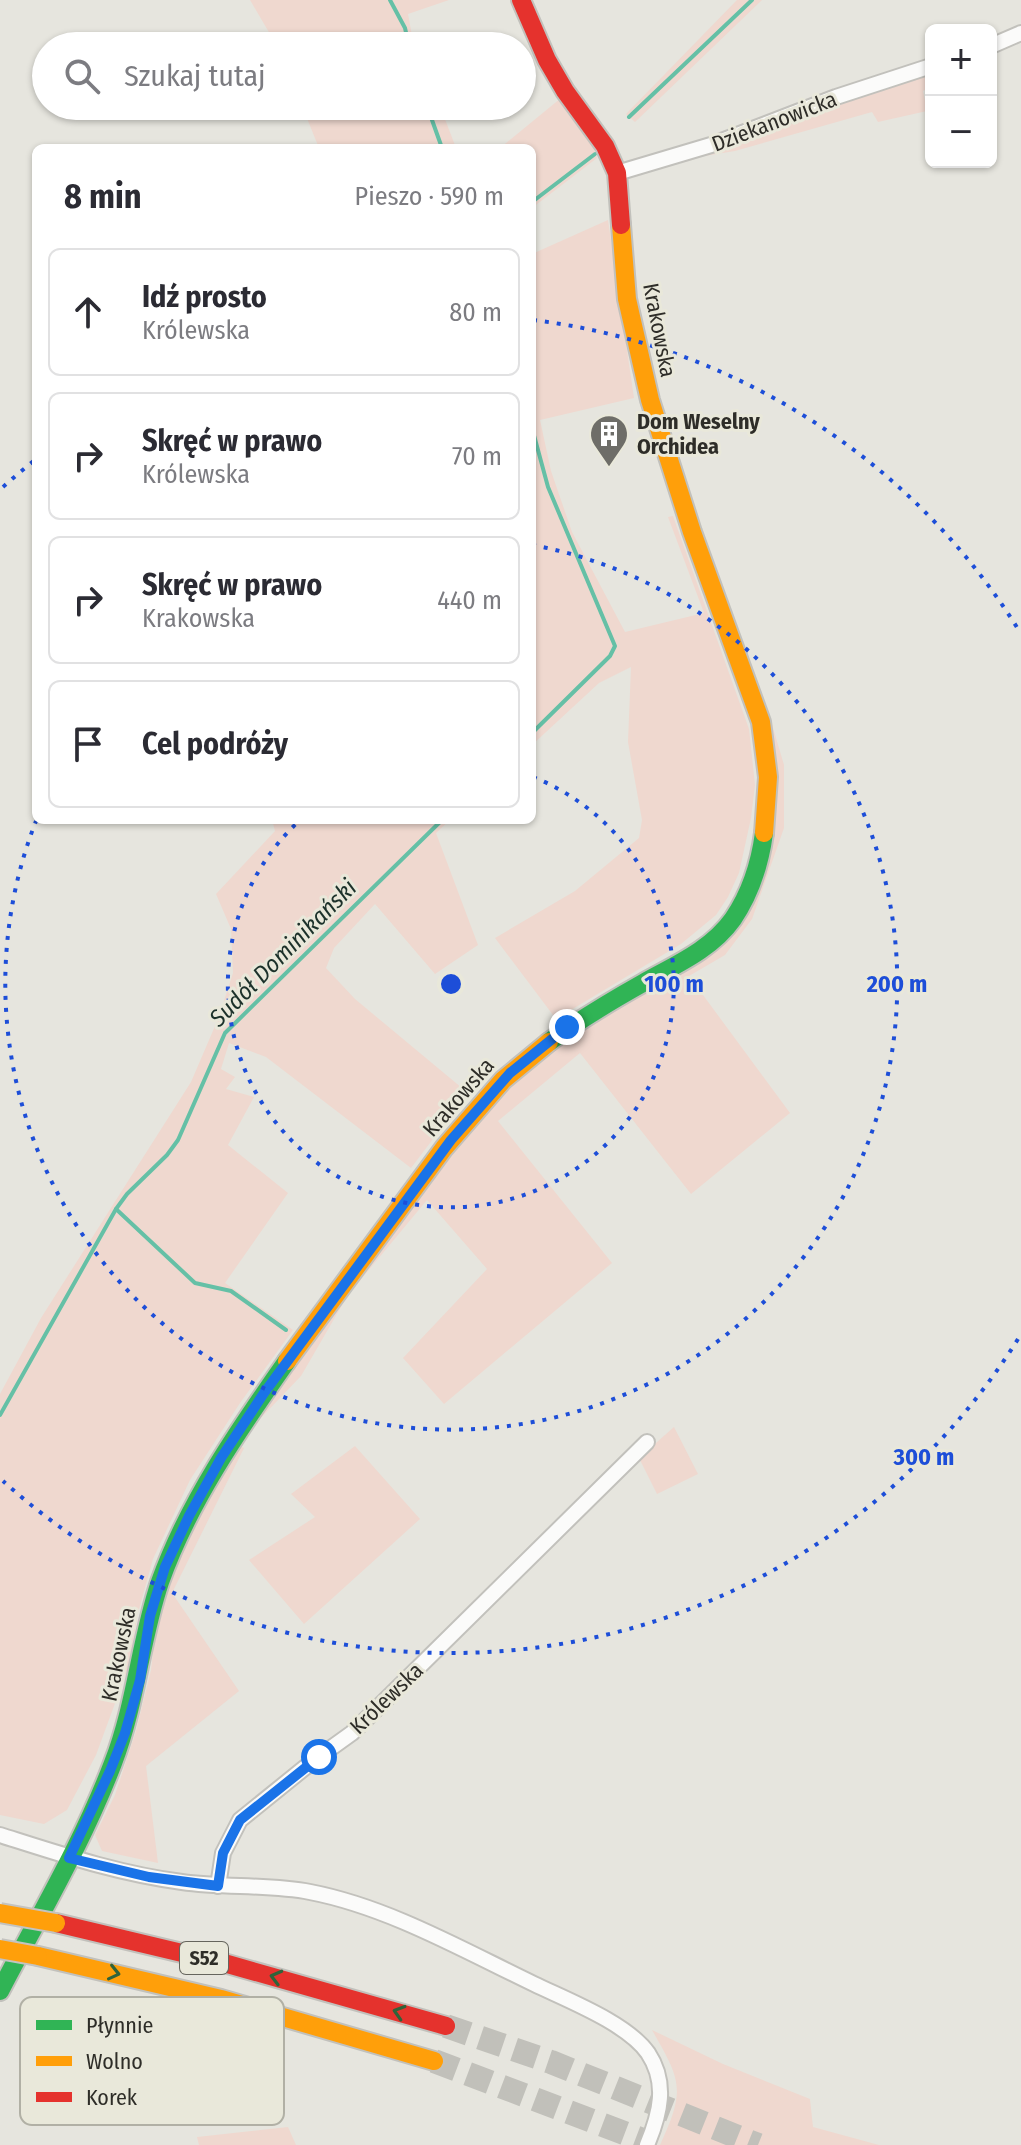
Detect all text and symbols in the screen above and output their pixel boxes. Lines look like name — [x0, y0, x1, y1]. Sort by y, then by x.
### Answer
map controls — [925, 24, 997, 168]
button: + — [925, 24, 997, 96]
search box — [32, 32, 536, 120]
icon: search — [60, 54, 104, 98]
text: Szukaj tutaj — [124, 58, 265, 94]
street label: Dziekanowicka — [708, 85, 840, 158]
button: − — [925, 96, 997, 168]
text: 8 min — [64, 176, 142, 217]
text: Pieszo · 590 m — [355, 181, 504, 212]
text: Idź prosto — [142, 279, 267, 315]
street label: Krakowska — [637, 281, 682, 380]
icon: ahead — [66, 290, 110, 334]
text: 80 m — [449, 297, 502, 328]
text: Królewska — [142, 315, 250, 346]
place label: Dom Weselny Orchidea — [637, 408, 760, 460]
building icon: Dom Weselny Orchidea — [588, 413, 630, 468]
text: Skręć w prawo — [142, 423, 322, 459]
icon: right — [66, 434, 110, 478]
text: 70 m — [452, 441, 502, 472]
text: Królewska — [142, 459, 250, 490]
text: Skręć w prawo — [142, 567, 322, 603]
icon: right — [66, 578, 110, 622]
text: 440 m — [437, 585, 502, 616]
text: Krakowska — [142, 603, 255, 634]
icon: arrive — [66, 722, 110, 766]
text: Cel podróży — [142, 726, 288, 762]
water label: Sudół Dominikański — [203, 874, 362, 1033]
centre of rings — [437, 970, 465, 998]
text: 100 m — [644, 970, 704, 998]
text: 200 m — [866, 970, 927, 998]
route end — [549, 1009, 585, 1045]
street label: Krakowska — [417, 1052, 500, 1142]
text: 300 m — [893, 1443, 954, 1471]
street label: Krakowska — [95, 1605, 142, 1704]
street label: Królewska — [344, 1657, 429, 1740]
route start — [301, 1739, 337, 1775]
road number: S52 — [180, 1942, 228, 1974]
one-way arrow — [107, 1964, 121, 1981]
one-way arrow — [270, 1970, 284, 1986]
legend — [20, 1997, 284, 2125]
one-way arrow — [392, 2005, 406, 2021]
text: Płynnie — [86, 2012, 153, 2039]
text: Wolno — [86, 2048, 143, 2075]
text: Korek — [86, 2084, 138, 2111]

